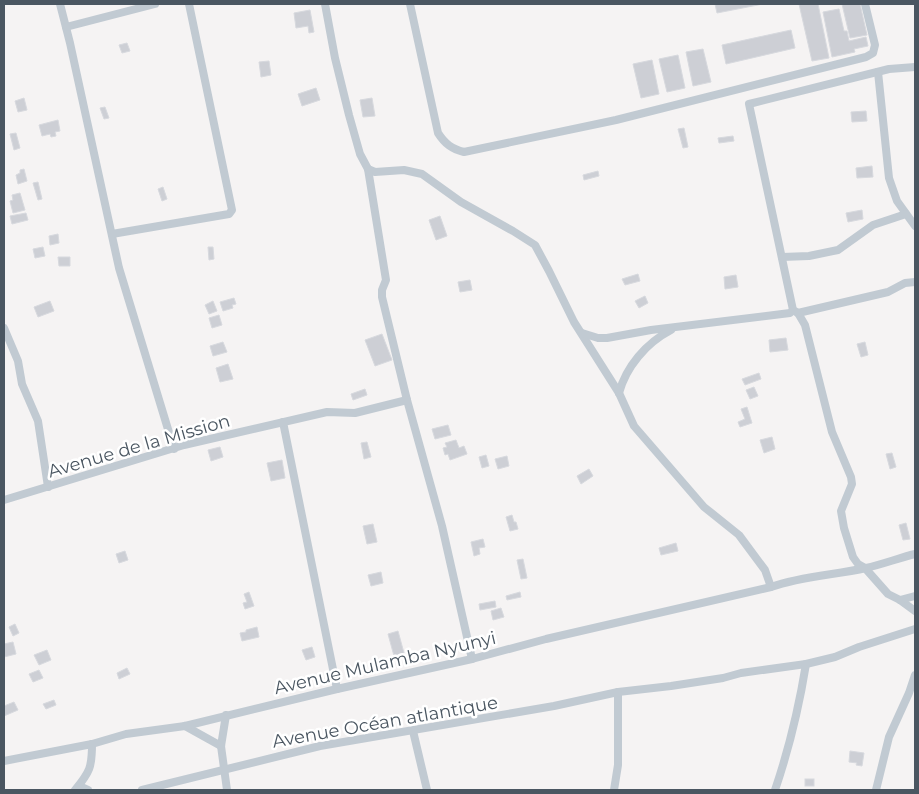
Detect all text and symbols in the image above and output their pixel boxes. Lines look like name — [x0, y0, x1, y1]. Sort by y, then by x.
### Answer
street label: Avenue de la Mission — [45, 409, 233, 483]
street label: Avenue Mulamba Nyunyi — [272, 627, 498, 699]
street label: Avenue Océan atlantique — [270, 691, 500, 753]

